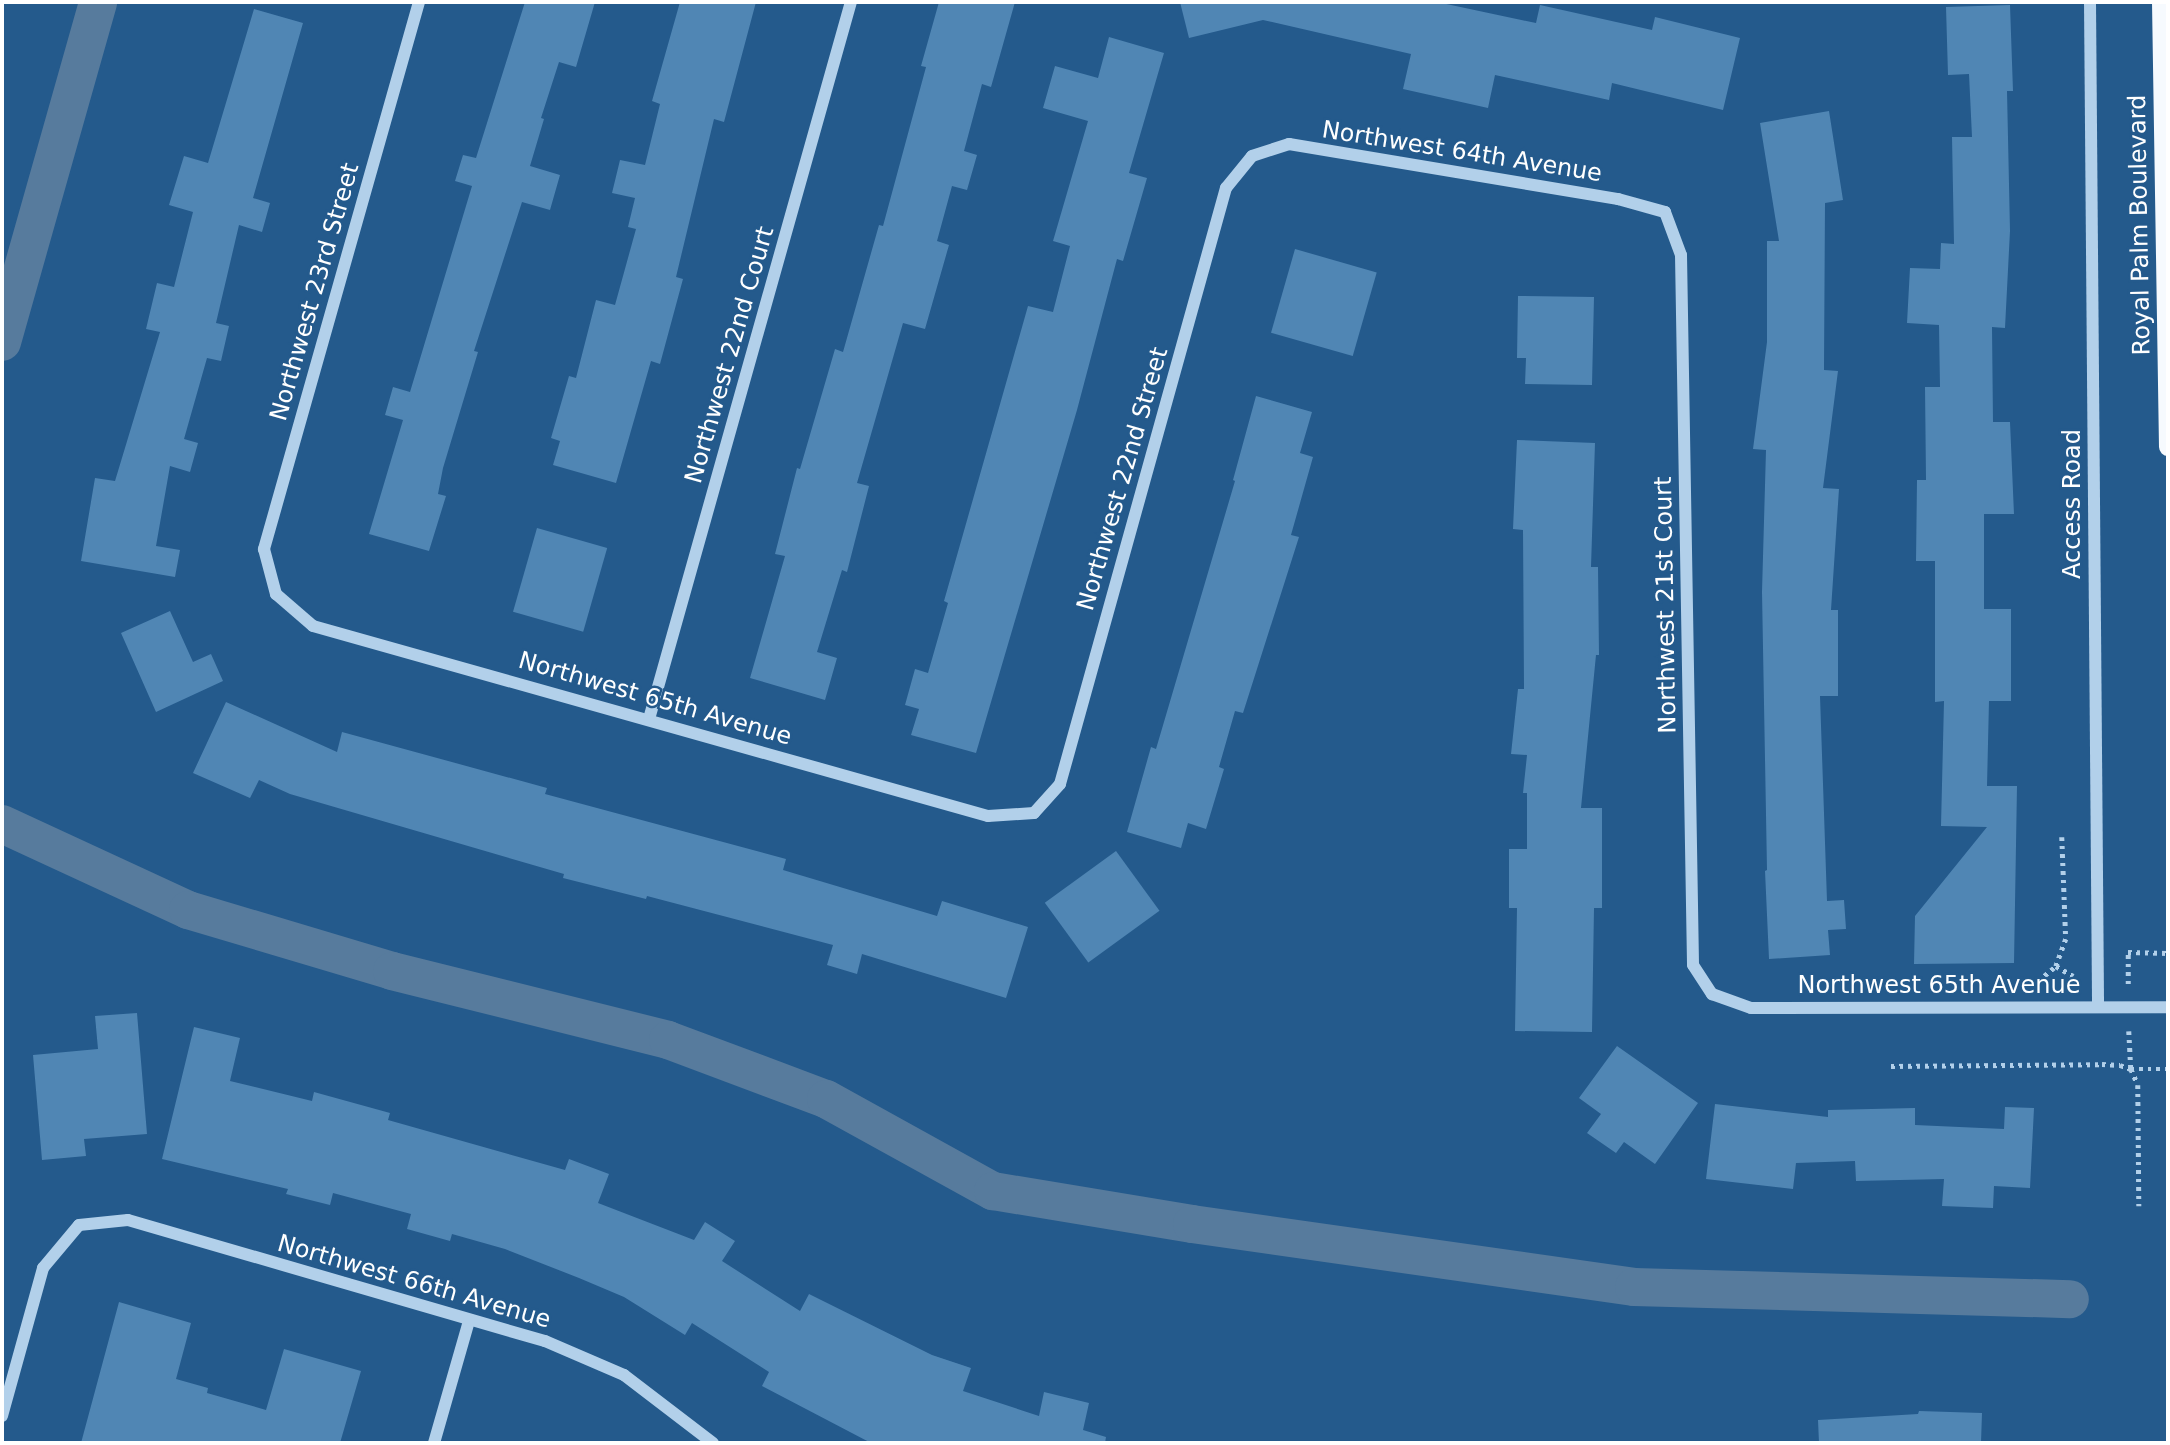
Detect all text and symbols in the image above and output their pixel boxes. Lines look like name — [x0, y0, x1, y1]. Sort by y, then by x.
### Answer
street label: Royal Palm Boulevard — [2123, 94, 2157, 356]
street label: Northwest 64th Avenue — [1320, 116, 1604, 188]
street label: Northwest 23rd Street — [264, 160, 366, 424]
street label: Northwest 22nd Court — [680, 223, 780, 487]
street label: Northwest 22nd Street — [1072, 344, 1174, 614]
street label: Access Road — [2059, 429, 2087, 579]
street label: Northwest 21st Court — [1649, 476, 1683, 734]
street label: Northwest 65th Avenue — [515, 646, 795, 752]
street label: Northwest 65th Avenue — [1797, 972, 2081, 1000]
street label: Northwest 66th Avenue — [274, 1229, 554, 1335]

